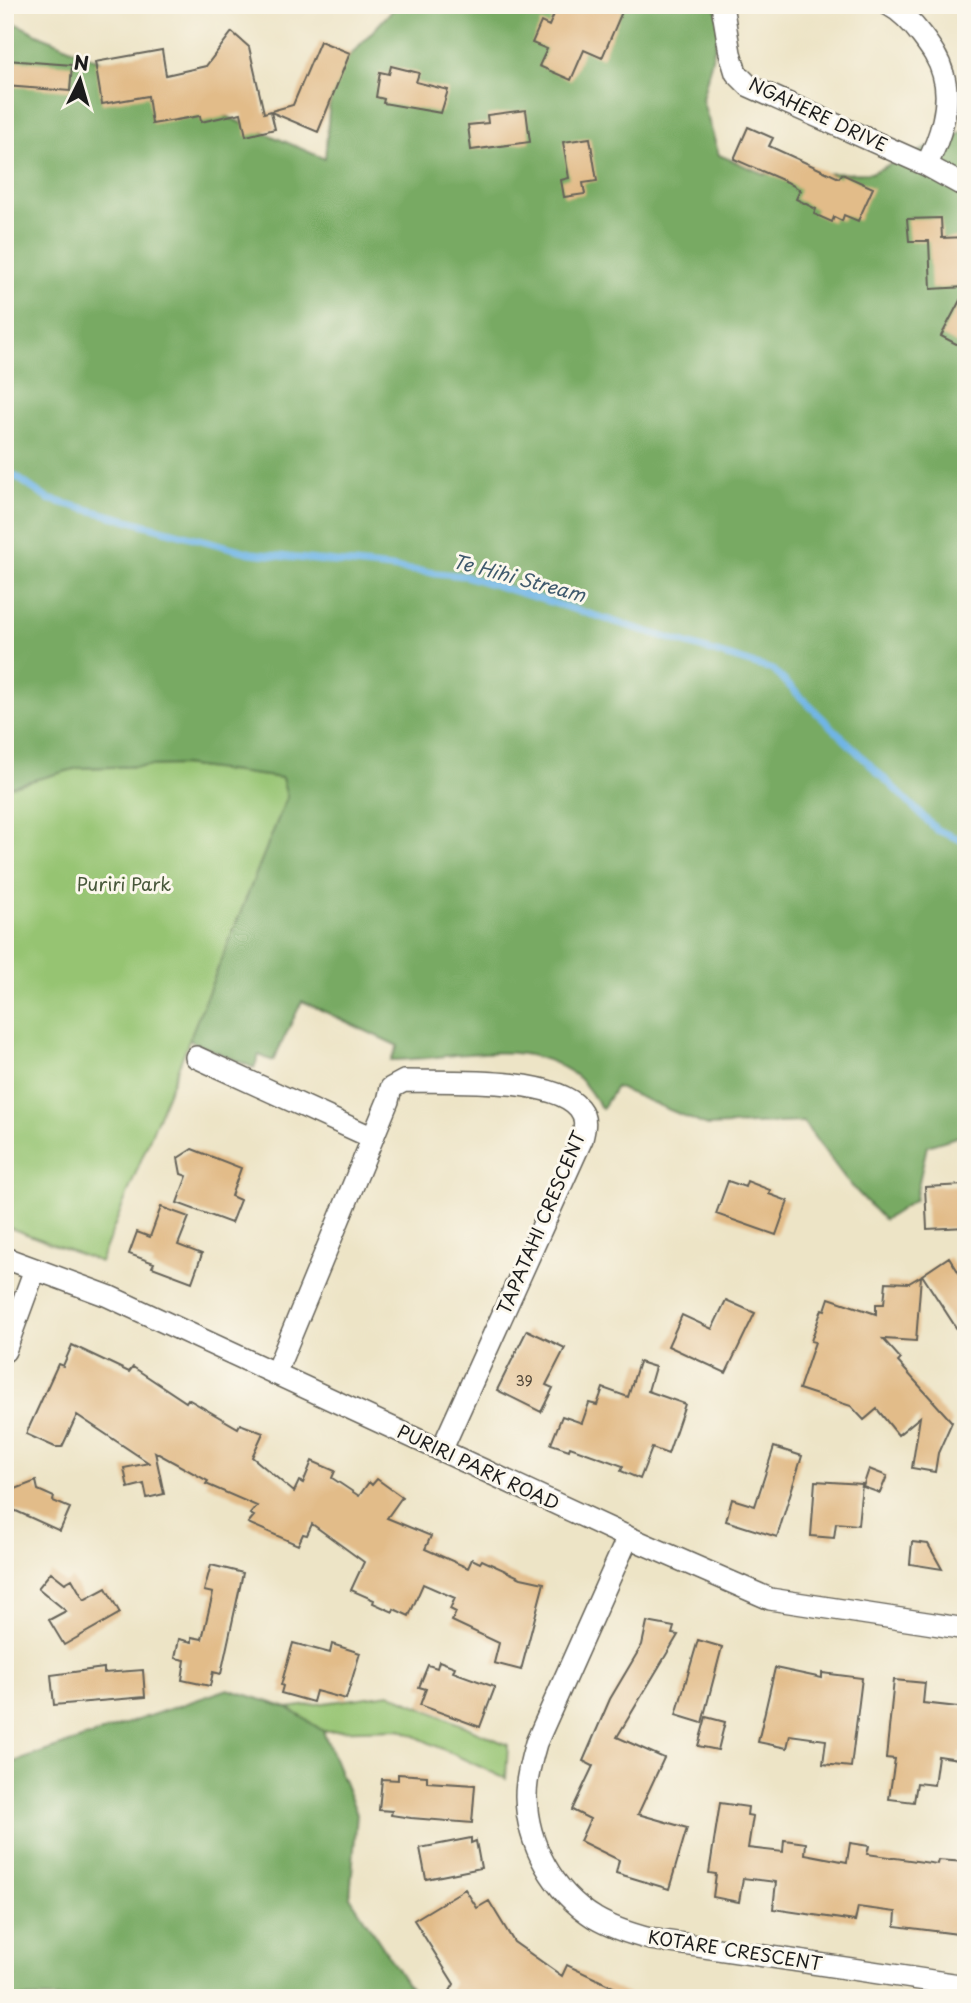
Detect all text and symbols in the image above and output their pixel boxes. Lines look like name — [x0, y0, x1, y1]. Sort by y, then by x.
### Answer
north arrow — [46, 46, 116, 116]
text: N — [73, 47, 90, 77]
street label: NGAHERE DRIVE — [745, 70, 892, 158]
water label: Te Hihi Stream — [450, 546, 589, 608]
park label: Puriri Park — [77, 870, 171, 897]
street label: TAPATAHI CRESCENT — [490, 1126, 592, 1318]
house number: 39 — [515, 1370, 533, 1391]
street label: PURIRI PARK ROAD — [393, 1417, 564, 1516]
street label: KOTARE CRESCENT — [646, 1922, 825, 1977]

